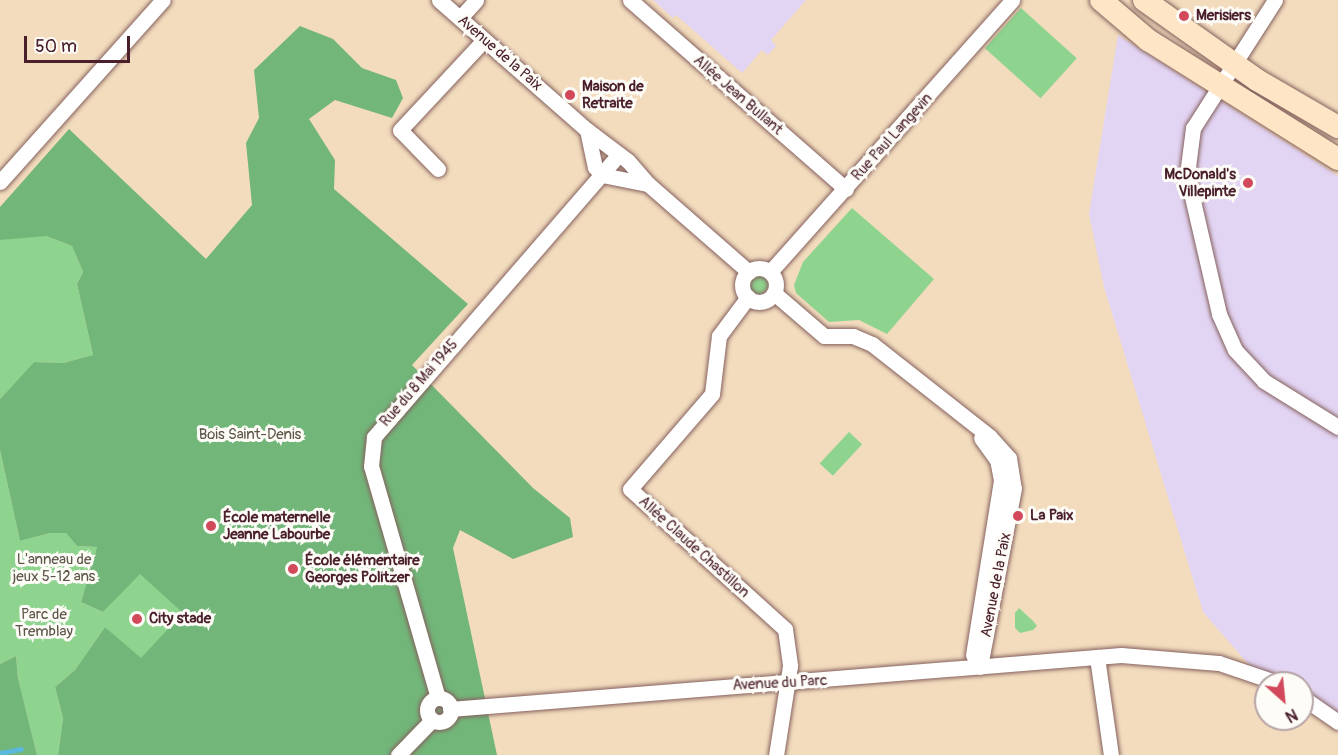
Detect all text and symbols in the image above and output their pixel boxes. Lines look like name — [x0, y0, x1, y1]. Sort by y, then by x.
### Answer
place label: Merisiers — [1196, 7, 1251, 25]
marker: Merisiers — [1177, 9, 1191, 23]
street label: Avenue de la Paix — [454, 11, 546, 95]
scale bar — [27, 24, 134, 62]
text: 50 m — [35, 35, 77, 58]
street label: Allée Jean Bullant — [690, 51, 786, 139]
place label: Maison de Retraite — [582, 77, 644, 112]
marker: Maison de Retraite — [563, 88, 577, 102]
street label: Rue Paul Langevin — [848, 89, 936, 185]
place label: McDonald's Villepinte — [1164, 165, 1236, 200]
marker: McDonald's Villepinte — [1241, 176, 1255, 190]
street label: Rue du 8 Mai 1945 — [376, 336, 462, 430]
park label: Bois Saint-Denis — [199, 426, 301, 444]
street label: Allée Claude Chastillon — [635, 492, 753, 602]
place label: La Paix — [1030, 507, 1074, 525]
place label: École maternelle Jeanne Labourbe — [223, 508, 330, 543]
marker: La Paix — [1011, 509, 1025, 523]
marker: École maternelle Jeanne Labourbe — [204, 519, 218, 533]
street label: Avenue de la Paix — [977, 531, 1015, 639]
park label: L'anneau de jeux 5-12 ans — [13, 550, 95, 585]
place label: École élémentaire Georges Politzer — [305, 551, 420, 586]
marker: École élémentaire Georges Politzer — [286, 562, 300, 576]
park label: Parc de Tremblay — [15, 605, 73, 640]
place label: City stade — [149, 610, 211, 628]
marker: City stade — [130, 612, 144, 626]
north arrow — [1254, 671, 1314, 731]
street label: Avenue du Parc — [732, 672, 828, 694]
text: N — [1282, 704, 1301, 727]

